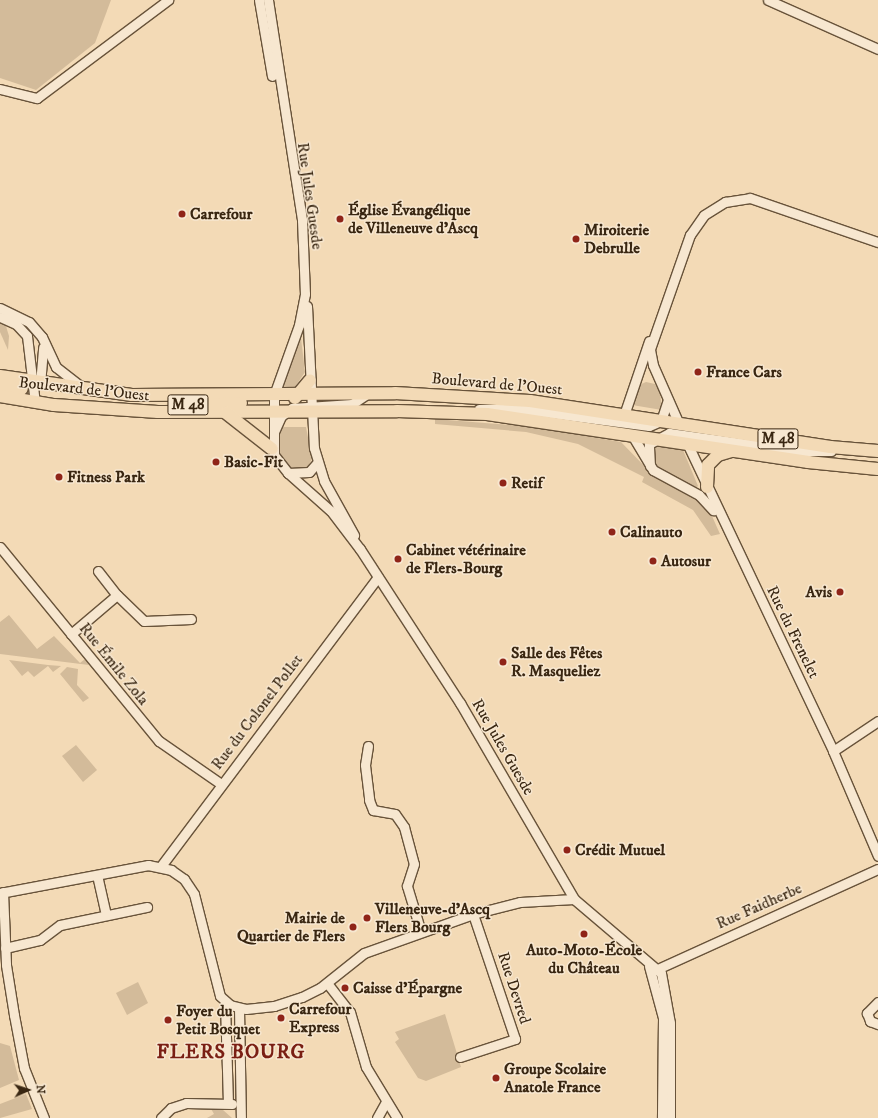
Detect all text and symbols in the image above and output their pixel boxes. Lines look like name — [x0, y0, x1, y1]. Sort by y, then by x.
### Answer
street label: Rue Jules Guesde — [293, 141, 327, 251]
place label: Église Évangélique de Villeneuve d'Ascq — [348, 200, 478, 238]
place label: Carrefour — [190, 204, 252, 224]
marker: Carrefour — [177, 209, 187, 219]
marker: Église Évangélique de Villeneuve d'Ascq — [335, 214, 345, 224]
place label: Miroiterie Debrulle — [584, 220, 649, 258]
marker: Miroiterie Debrulle — [571, 234, 581, 244]
place label: France Cars — [706, 362, 782, 382]
marker: France Cars — [693, 367, 703, 377]
street label: Boulevard de l'Ouest — [431, 369, 563, 399]
street label: Boulevard de l'Ouest — [18, 373, 150, 405]
road number: M 48 — [167, 392, 209, 418]
road number: M 48 — [757, 426, 799, 452]
place label: Basic-Fit — [224, 452, 283, 472]
marker: Basic-Fit — [211, 457, 221, 467]
place label: Fitness Park — [67, 467, 145, 487]
marker: Fitness Park — [54, 472, 64, 482]
place label: Retif — [511, 473, 543, 493]
marker: Retif — [498, 478, 508, 488]
place label: Calinauto — [620, 522, 682, 542]
marker: Calinauto — [607, 527, 617, 537]
place label: Cabinet vétérinaire de Flers-Bourg — [406, 540, 526, 578]
place label: Autosur — [661, 551, 711, 571]
marker: Cabinet vétérinaire de Flers-Bourg — [393, 554, 403, 564]
marker: Autosur — [648, 556, 658, 566]
place label: Avis — [806, 582, 832, 602]
street label: Rue du Frenelet — [762, 583, 824, 681]
marker: Avis — [835, 587, 845, 597]
street label: Rue Émile Zola — [75, 619, 153, 709]
place label: Salle des Fêtes R. Masqueliez — [511, 643, 602, 681]
street label: Rue du Colonel Pollet — [207, 650, 307, 774]
marker: Salle des Fêtes R. Masqueliez — [498, 657, 508, 667]
street label: Rue Jules Guesde — [468, 695, 538, 799]
place label: Crédit Mutuel — [575, 840, 665, 860]
marker: Crédit Mutuel — [562, 845, 572, 855]
street label: Rue Faidherbe — [713, 879, 805, 933]
place label: Villeneuve-d'Ascq Flers Bourg — [375, 899, 490, 937]
place label: Mairie de Quartier de Flers — [237, 908, 345, 946]
marker: Villeneuve-d'Ascq Flers Bourg — [362, 913, 372, 923]
marker: Mairie de Quartier de Flers — [348, 922, 358, 932]
marker: Auto-Moto-École du Château — [579, 929, 589, 939]
place label: Auto-Moto-École du Château — [526, 940, 642, 978]
street label: Rue Devred — [493, 950, 535, 1026]
place label: Caisse d'Épargne — [353, 978, 462, 998]
marker: Caisse d'Épargne — [340, 983, 350, 993]
place label: Carrefour Express — [289, 999, 351, 1037]
place label: Foyer du Petit Bosquet — [176, 1001, 260, 1039]
marker: Carrefour Express — [276, 1013, 286, 1023]
marker: Foyer du Petit Bosquet — [163, 1015, 173, 1025]
district label: FLERS BOURG — [156, 1040, 306, 1064]
place label: Groupe Scolaire Anatole France — [504, 1059, 606, 1097]
north arrow — [8, 1070, 48, 1110]
marker: Groupe Scolaire Anatole France — [491, 1073, 501, 1083]
text: N — [33, 1084, 47, 1094]

